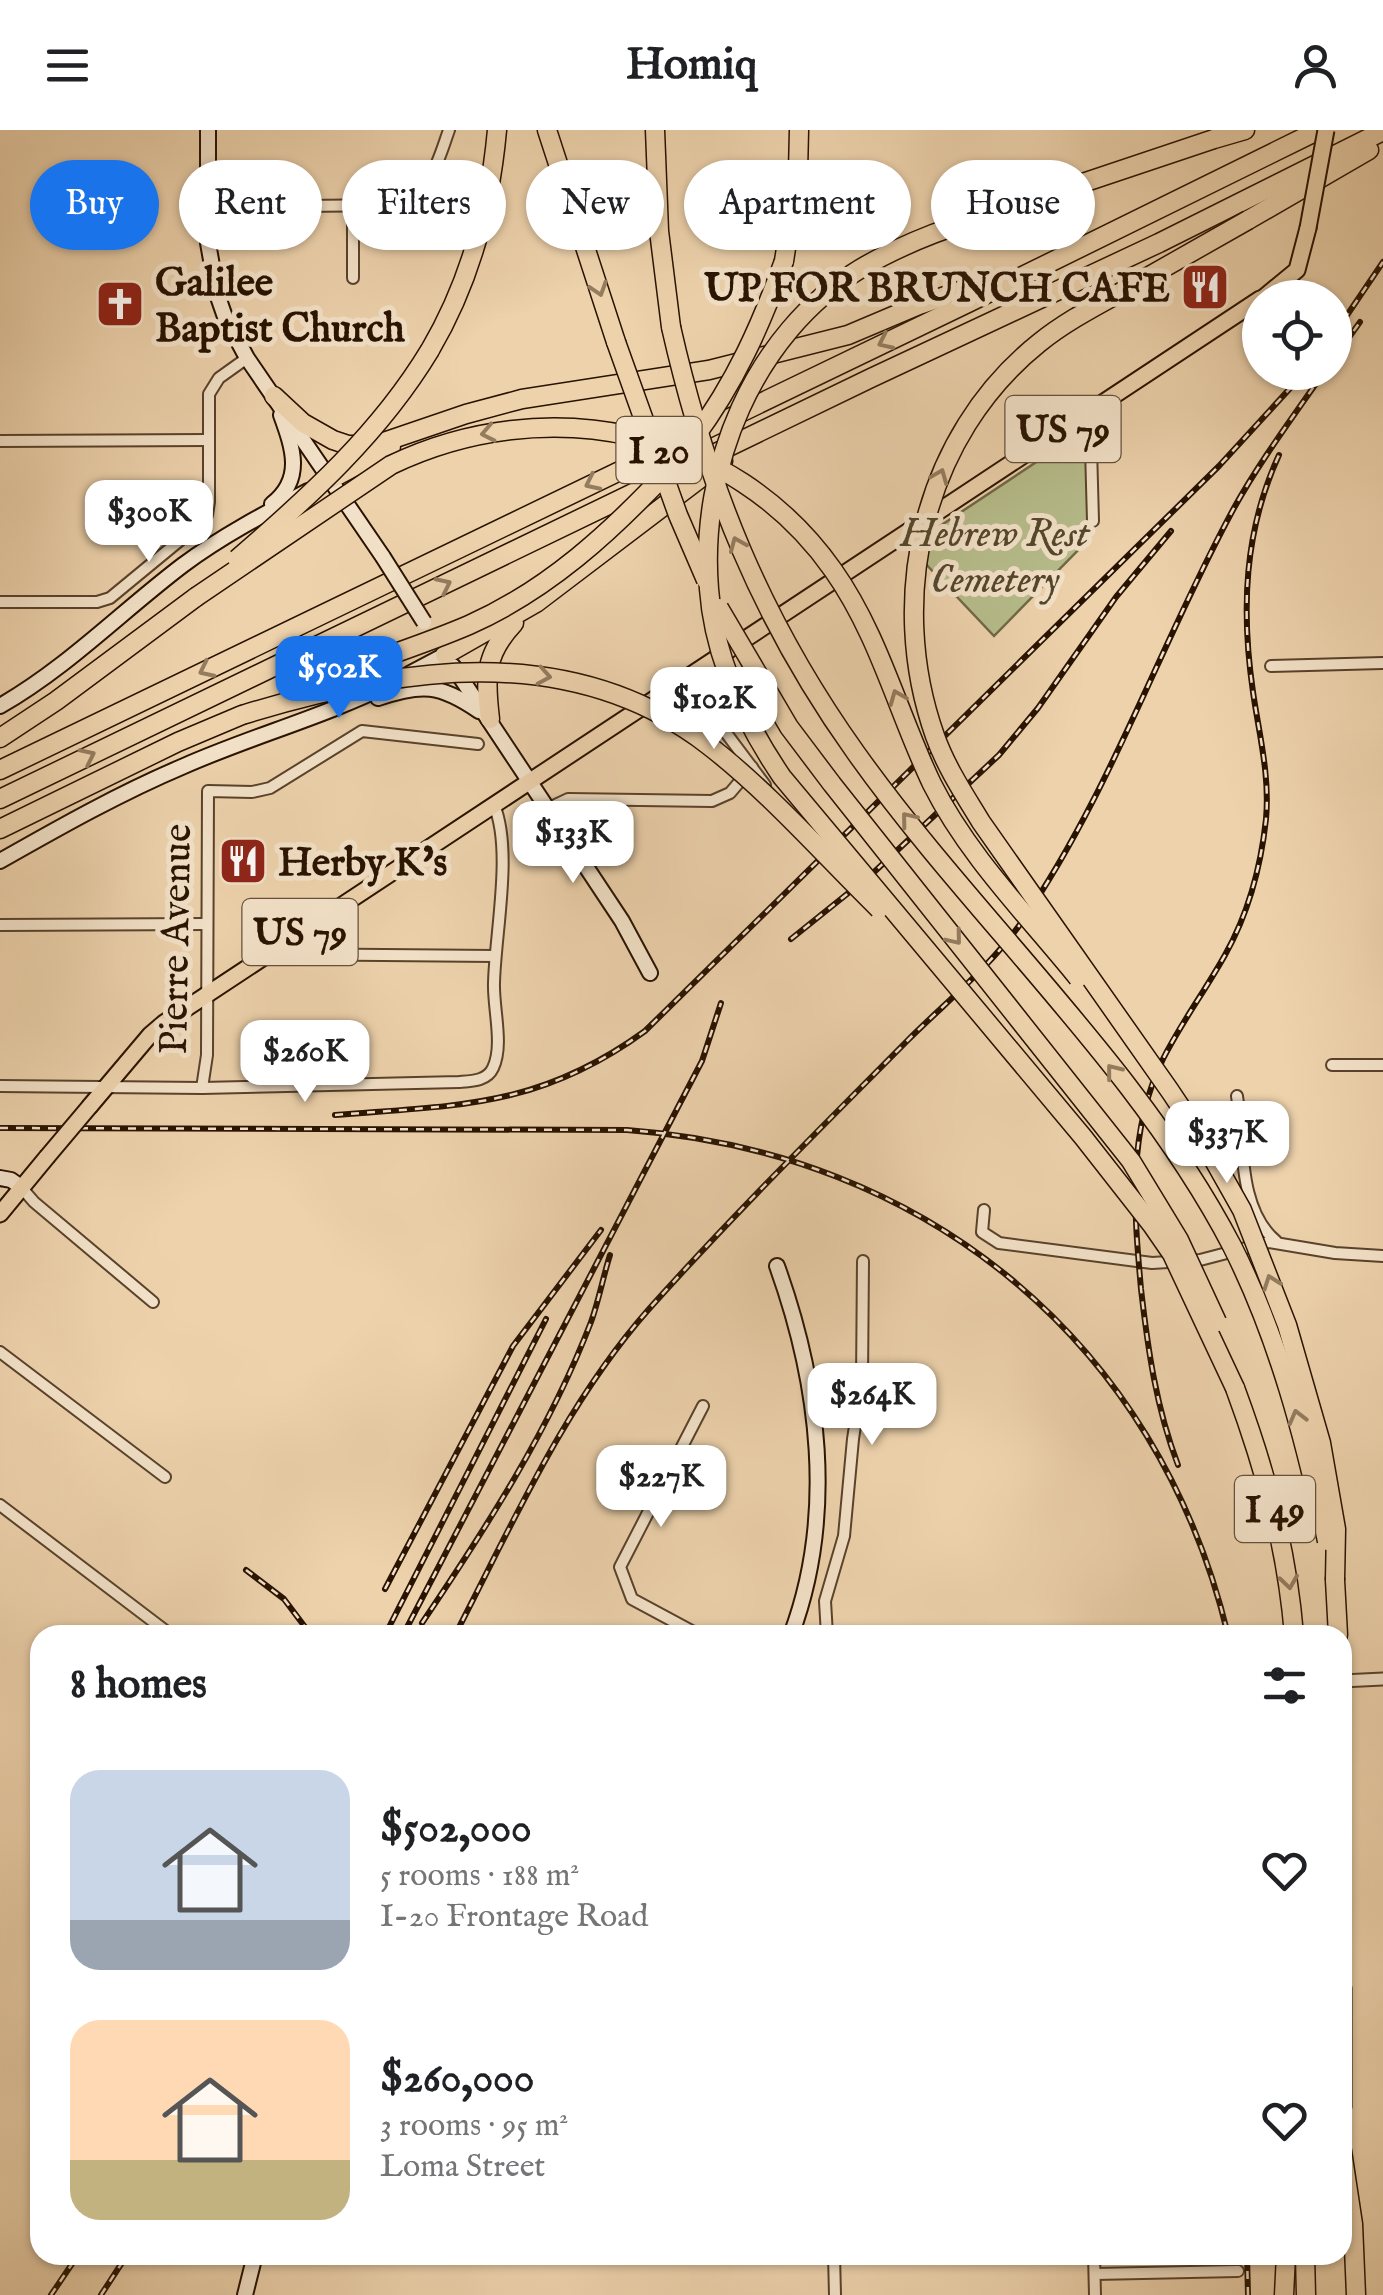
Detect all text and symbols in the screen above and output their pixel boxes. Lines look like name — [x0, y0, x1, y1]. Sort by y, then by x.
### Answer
text: Homiq — [626, 37, 757, 94]
icon: menu — [40, 38, 95, 93]
icon: person — [1288, 38, 1343, 93]
chip: Buy — [30, 160, 159, 250]
chip: Rent — [179, 160, 322, 250]
chip: Filters — [342, 160, 506, 250]
chip: New — [526, 160, 664, 250]
chip: Apartment — [684, 160, 911, 250]
chip: House — [931, 160, 1095, 250]
place label: Galilee Baptist Church — [155, 259, 406, 356]
restaurant icon: UP FOR BRUNCH CAFE — [1179, 261, 1231, 313]
place label: UP FOR BRUNCH CAFE — [704, 265, 1170, 316]
church icon: Galilee Baptist Church — [94, 278, 146, 330]
one-way arrow — [587, 280, 607, 297]
map controls — [1242, 280, 1352, 390]
button: locate — [1242, 280, 1352, 390]
one-way arrow — [877, 329, 895, 349]
road number: US 79 — [1006, 396, 1120, 462]
road number: I 20 — [616, 417, 702, 483]
one-way arrow — [480, 421, 497, 442]
one-way arrow — [929, 468, 949, 486]
one-way arrow — [585, 470, 603, 490]
pin: $300K — [79, 480, 219, 565]
text: $300K — [107, 492, 191, 533]
park label: Hebrew Rest Cemetery — [900, 510, 1092, 607]
one-way arrow — [729, 536, 749, 554]
one-way arrow — [434, 578, 452, 598]
pin: $502K — [269, 636, 409, 721]
text: $502K — [297, 648, 381, 689]
one-way arrow — [198, 658, 216, 678]
one-way arrow — [536, 665, 552, 686]
pin: $102K — [644, 667, 784, 752]
text: $102K — [672, 679, 756, 720]
one-way arrow — [888, 689, 908, 707]
one-way arrow — [77, 748, 95, 768]
pin: $133K — [503, 801, 643, 886]
one-way arrow — [902, 812, 920, 830]
text: $133K — [535, 813, 611, 854]
street label: Pierre Avenue — [150, 823, 205, 1055]
restaurant icon: Herby K's — [217, 835, 269, 887]
place label: Herby K's — [278, 839, 447, 890]
road number: US 79 — [242, 899, 358, 965]
one-way arrow — [943, 927, 961, 945]
pin: $260K — [235, 1020, 375, 1105]
text: $260K — [262, 1032, 348, 1073]
one-way arrow — [1108, 1064, 1125, 1082]
pin: $337K — [1157, 1101, 1297, 1186]
text: $337K — [1187, 1113, 1267, 1154]
one-way arrow — [1262, 1274, 1283, 1291]
pin: $264K — [802, 1363, 942, 1448]
text: $264K — [829, 1375, 915, 1416]
one-way arrow — [1287, 1409, 1308, 1426]
pin: $227K — [591, 1445, 731, 1530]
text: $227K — [618, 1457, 704, 1498]
road number: I 49 — [1235, 1476, 1315, 1542]
one-way arrow — [1277, 1574, 1298, 1591]
icon: filters — [1257, 1658, 1312, 1713]
text: 8 homes — [70, 1659, 207, 1712]
text: $502,000 — [380, 1803, 532, 1856]
icon: home — [150, 1810, 270, 1930]
icon: heart — [1257, 1843, 1312, 1898]
text: 5 rooms · 188 m² — [380, 1856, 579, 1897]
text: I-20 Frontage Road — [380, 1897, 648, 1938]
text: $260,000 — [380, 2053, 534, 2106]
icon: home — [150, 2060, 270, 2180]
icon: heart — [1257, 2093, 1312, 2148]
text: 3 rooms · 95 m² — [380, 2106, 568, 2147]
text: Loma Street — [380, 2147, 545, 2188]

